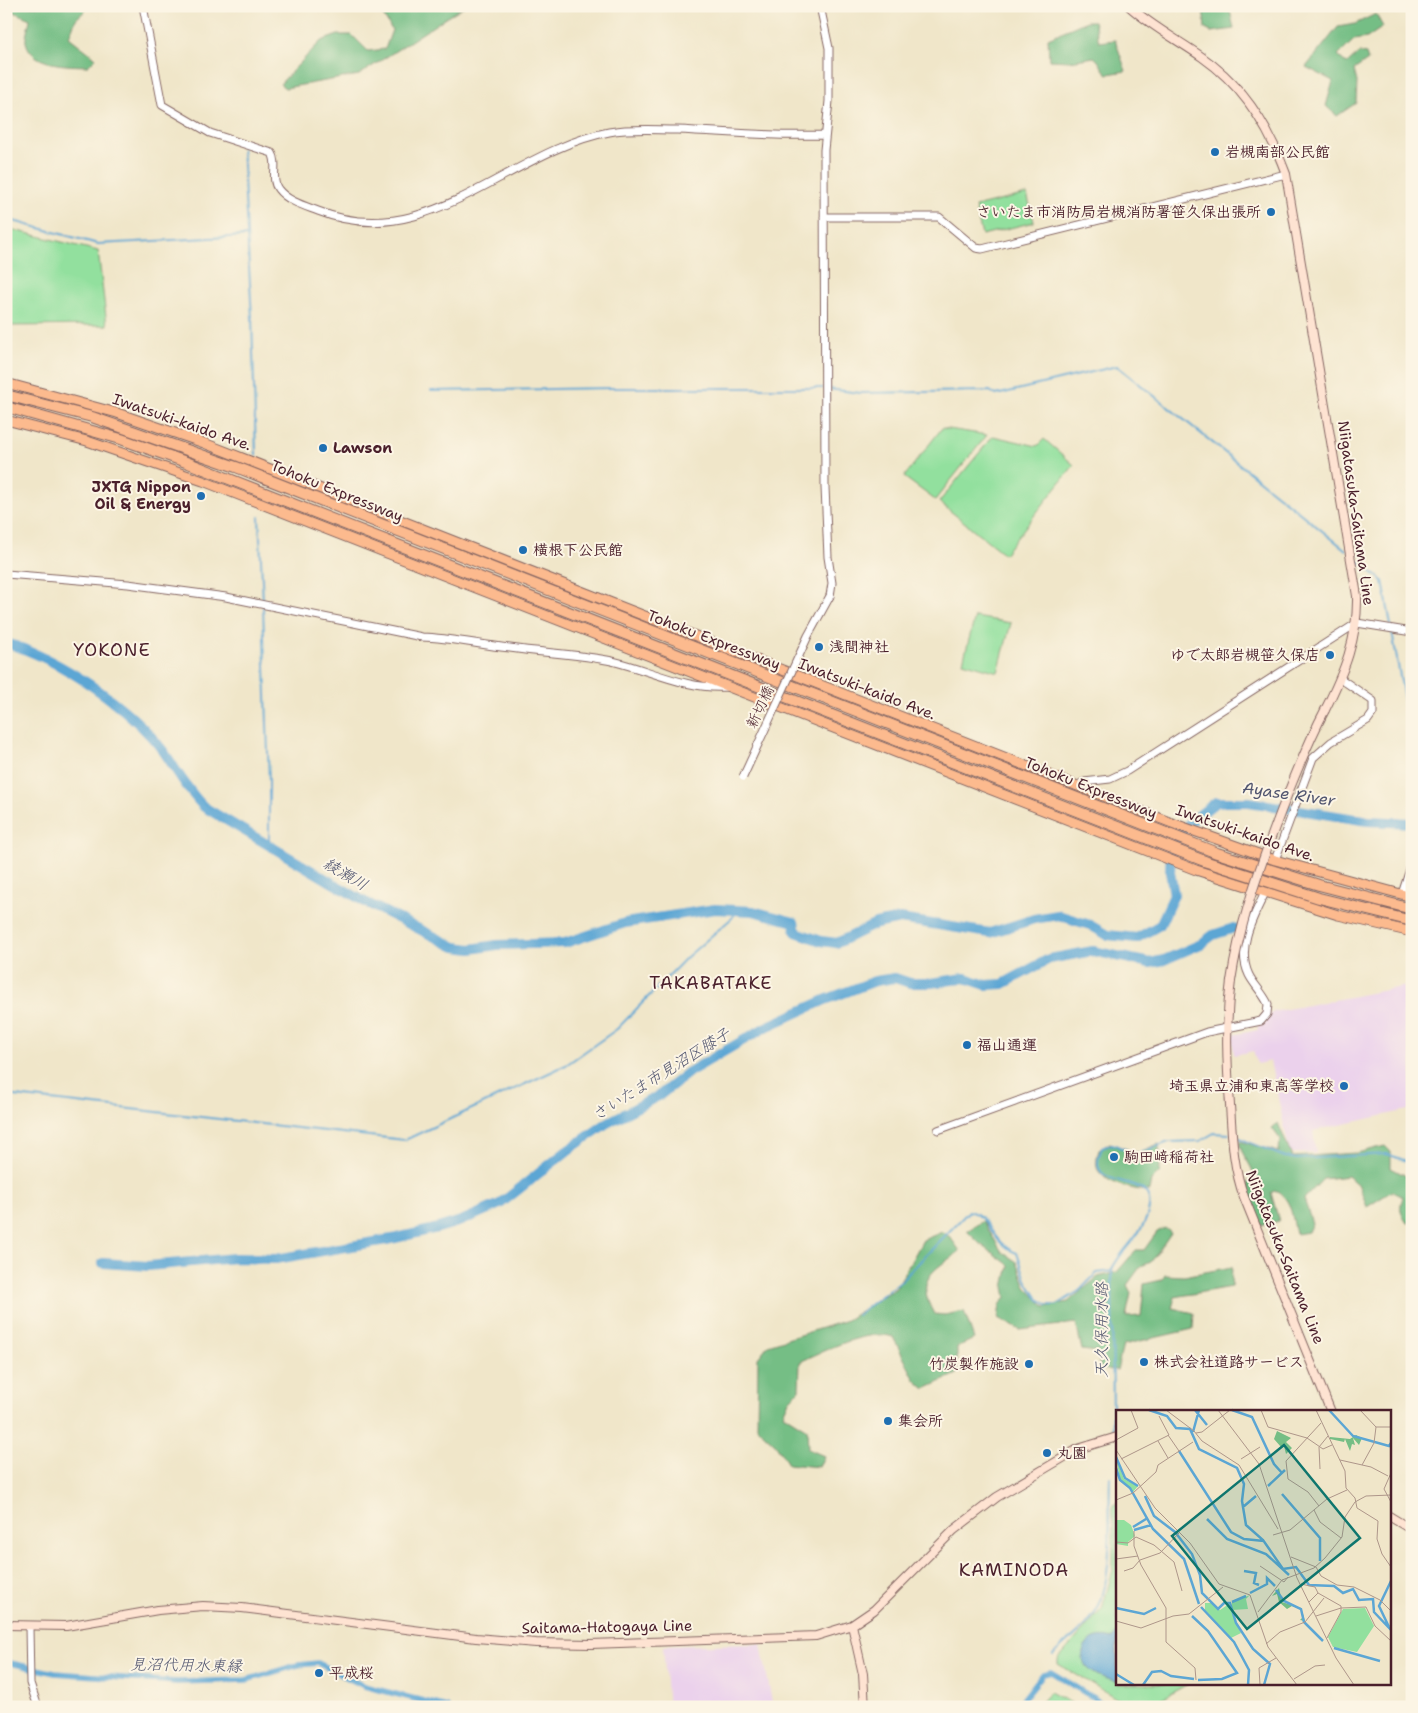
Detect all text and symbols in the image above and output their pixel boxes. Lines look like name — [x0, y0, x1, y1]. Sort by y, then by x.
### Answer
place label: 岩槻南部公民館 — [1225, 142, 1330, 162]
marker: 岩槻南部公民館 — [1209, 146, 1221, 158]
place label: さいたま市消防局岩槻消防署笹久保出張所 — [976, 202, 1261, 222]
marker: さいたま市消防局岩槻消防署笹久保出張所 — [1265, 206, 1277, 218]
street label: Iwatsuki-kaido Ave. — [110, 389, 254, 455]
street label: Niigatasuka-Saitama Line — [1333, 420, 1379, 606]
place label: Lawson — [333, 438, 392, 458]
marker: Lawson — [317, 442, 329, 454]
street label: Tohoku Expressway — [268, 455, 406, 527]
place label: JXTG Nippon Oil & Energy — [92, 477, 191, 514]
marker: JXTG Nippon Oil & Energy — [195, 490, 207, 502]
place label: 横根下公民館 — [533, 540, 623, 560]
marker: 横根下公民館 — [517, 544, 529, 556]
street label: Tohoku Expressway — [644, 605, 784, 675]
place label: 浅間神社 — [829, 637, 889, 657]
district label: YOKONE — [73, 638, 151, 662]
marker: 浅間神社 — [813, 641, 825, 653]
place label: ゆで太郎岩槻笹久保店 — [1170, 645, 1320, 665]
marker: ゆで太郎岩槻笹久保店 — [1324, 649, 1336, 661]
street label: Iwatsuki-kaido Ave. — [796, 654, 939, 724]
street label: 新切橋 — [741, 682, 779, 732]
street label: Tohoku Expressway — [1022, 752, 1160, 824]
water label: Ayase River — [1241, 777, 1337, 811]
street label: Iwatsuki-kaido Ave. — [1173, 800, 1317, 866]
water label: 綾瀬川 — [320, 853, 372, 895]
district label: TAKABATAKE — [649, 971, 773, 995]
water label: さいたま市見沼区膝子 — [588, 1022, 735, 1125]
place label: 福山通運 — [977, 1035, 1037, 1055]
marker: 福山通運 — [961, 1039, 973, 1051]
place label: 埼玉県立浦和東高等学校 — [1169, 1076, 1334, 1096]
marker: 埼玉県立浦和東高等学校 — [1338, 1080, 1350, 1092]
place label: 駒田﨑稲荷社 — [1124, 1147, 1214, 1167]
marker: 駒田﨑稲荷社 — [1108, 1151, 1120, 1163]
street label: Niigatasuka-Saitama Line — [1241, 1167, 1329, 1347]
water label: 天久保用水路 — [1091, 1281, 1112, 1378]
place label: 株式会社道路サービス — [1154, 1352, 1304, 1372]
place label: 竹炭製作施設 — [929, 1354, 1019, 1374]
marker: 株式会社道路サービス — [1138, 1356, 1150, 1368]
marker: 竹炭製作施設 — [1023, 1358, 1035, 1370]
inset map — [1116, 1410, 1390, 1686]
place label: 集会所 — [898, 1411, 943, 1431]
marker: 集会所 — [882, 1415, 894, 1427]
place label: 丸園 — [1057, 1443, 1087, 1463]
marker: 丸園 — [1041, 1447, 1053, 1459]
district label: KAMINODA — [959, 1558, 1069, 1582]
street label: Saitama-Hatogaya Line — [521, 1616, 693, 1638]
water label: 見沼代用水東縁 — [130, 1654, 244, 1677]
place label: 平成桜 — [329, 1663, 374, 1683]
marker: 平成桜 — [313, 1667, 325, 1679]

